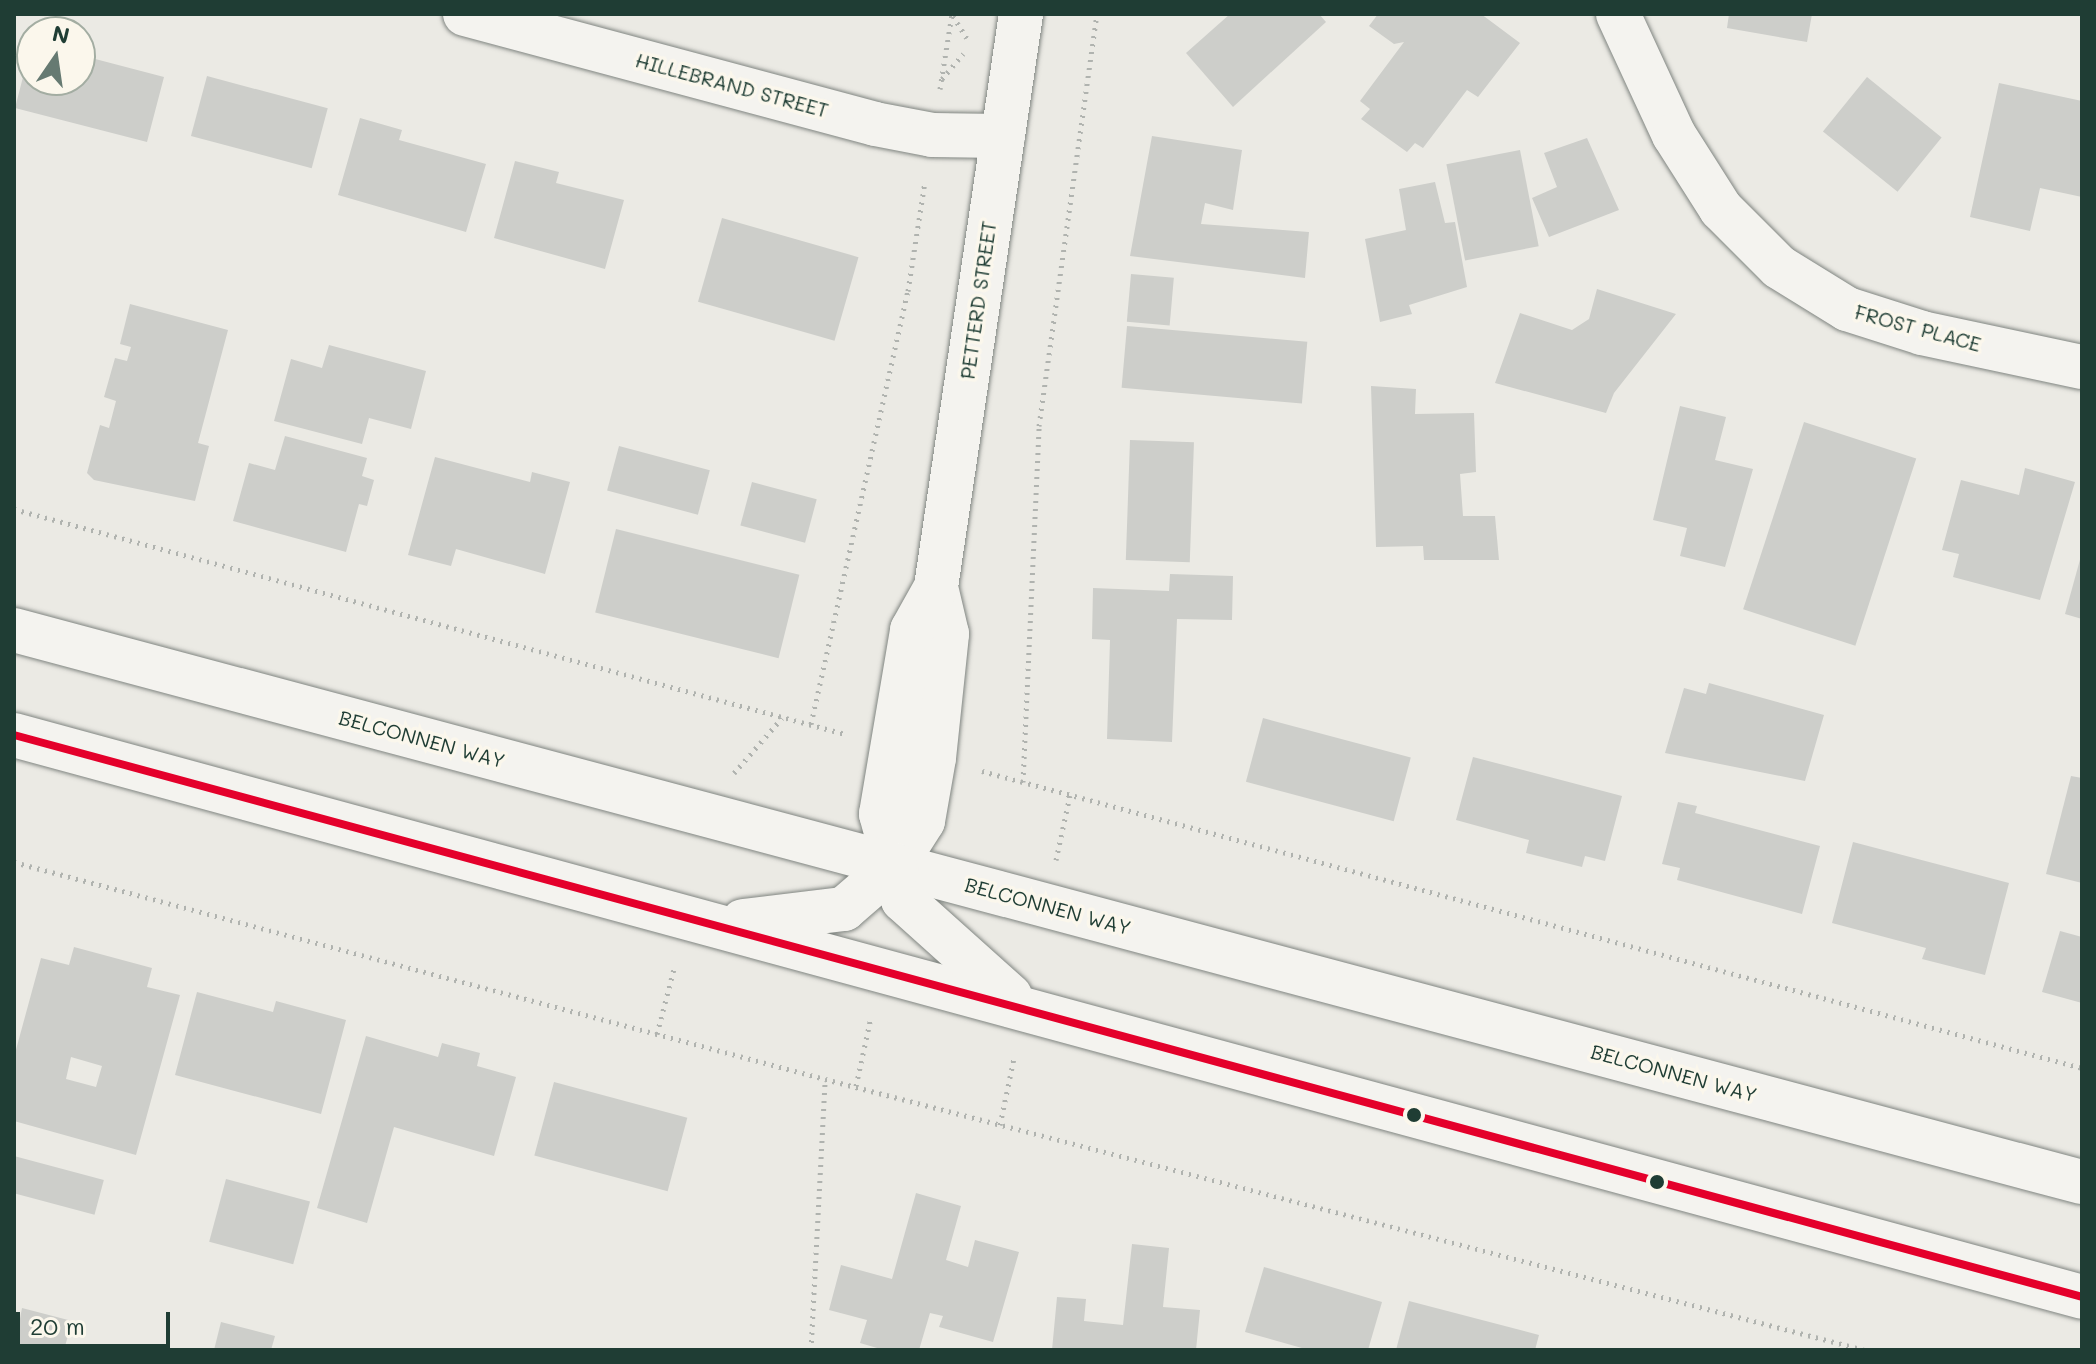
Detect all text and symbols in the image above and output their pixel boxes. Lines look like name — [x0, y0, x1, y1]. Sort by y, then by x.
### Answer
north arrow — [16, 16, 96, 96]
text: N — [50, 18, 72, 50]
street label: HILLEBRAND STREET — [633, 48, 831, 122]
street label: PETTERD STREET — [955, 219, 1001, 381]
street label: FROST PLACE — [1852, 300, 1984, 356]
street label: BELCONNEN WAY — [336, 705, 508, 773]
street label: BELCONNEN WAY — [962, 872, 1134, 940]
street label: BELCONNEN WAY — [1588, 1039, 1760, 1107]
unlabelled marker — [1406, 1107, 1422, 1123]
unlabelled marker — [1649, 1174, 1665, 1190]
scale bar — [20, 1296, 174, 1346]
text: 20 m — [30, 1310, 85, 1341]

